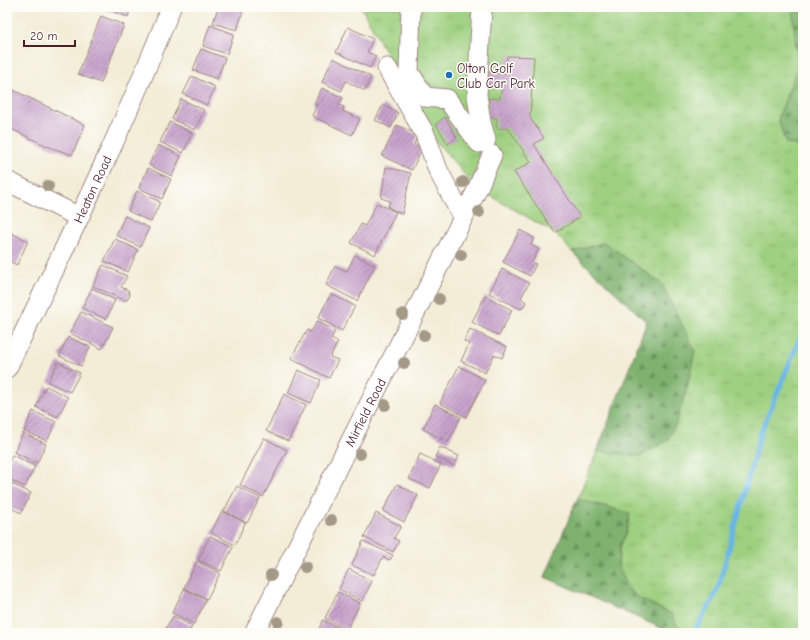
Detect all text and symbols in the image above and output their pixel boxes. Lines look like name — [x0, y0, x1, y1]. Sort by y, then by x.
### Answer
scale bar — [24, 22, 75, 48]
text: 20 m — [30, 29, 58, 43]
place label: Olton Golf Club Car Park — [457, 61, 536, 91]
marker: Olton Golf Club Car Park — [444, 70, 454, 80]
street label: Heaton Road — [71, 153, 115, 226]
street label: Mirfield Road — [342, 376, 389, 449]

